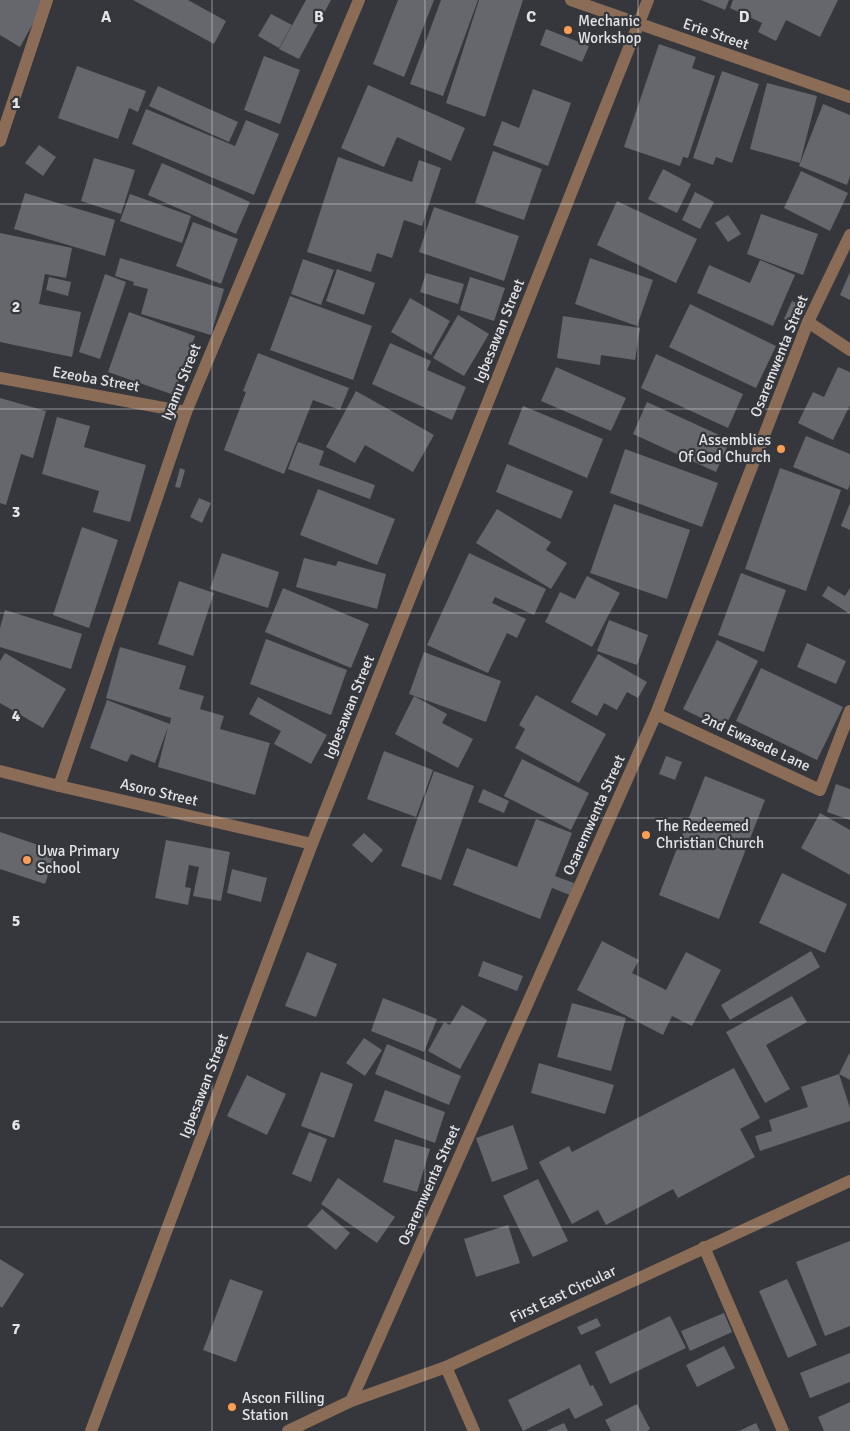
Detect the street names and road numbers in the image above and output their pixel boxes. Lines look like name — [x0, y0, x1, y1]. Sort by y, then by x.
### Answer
street label: Erie Street — [681, 14, 751, 54]
street label: Igbesawan Street — [470, 276, 528, 386]
street label: Osaremwenta Street — [746, 292, 812, 420]
street label: Iyamu Street — [157, 341, 205, 423]
street label: Ezeoba Street — [51, 362, 141, 396]
street label: Igbesawan Street — [320, 652, 378, 762]
street label: 2nd Ewasede Lane — [699, 709, 813, 775]
street label: Osaremwenta Street — [559, 752, 629, 878]
street label: Asoro Street — [119, 774, 199, 810]
street label: Igbesawan Street — [176, 1031, 232, 1141]
street label: Osaremwenta Street — [394, 1122, 464, 1248]
street label: First East Circular — [507, 1261, 619, 1326]

